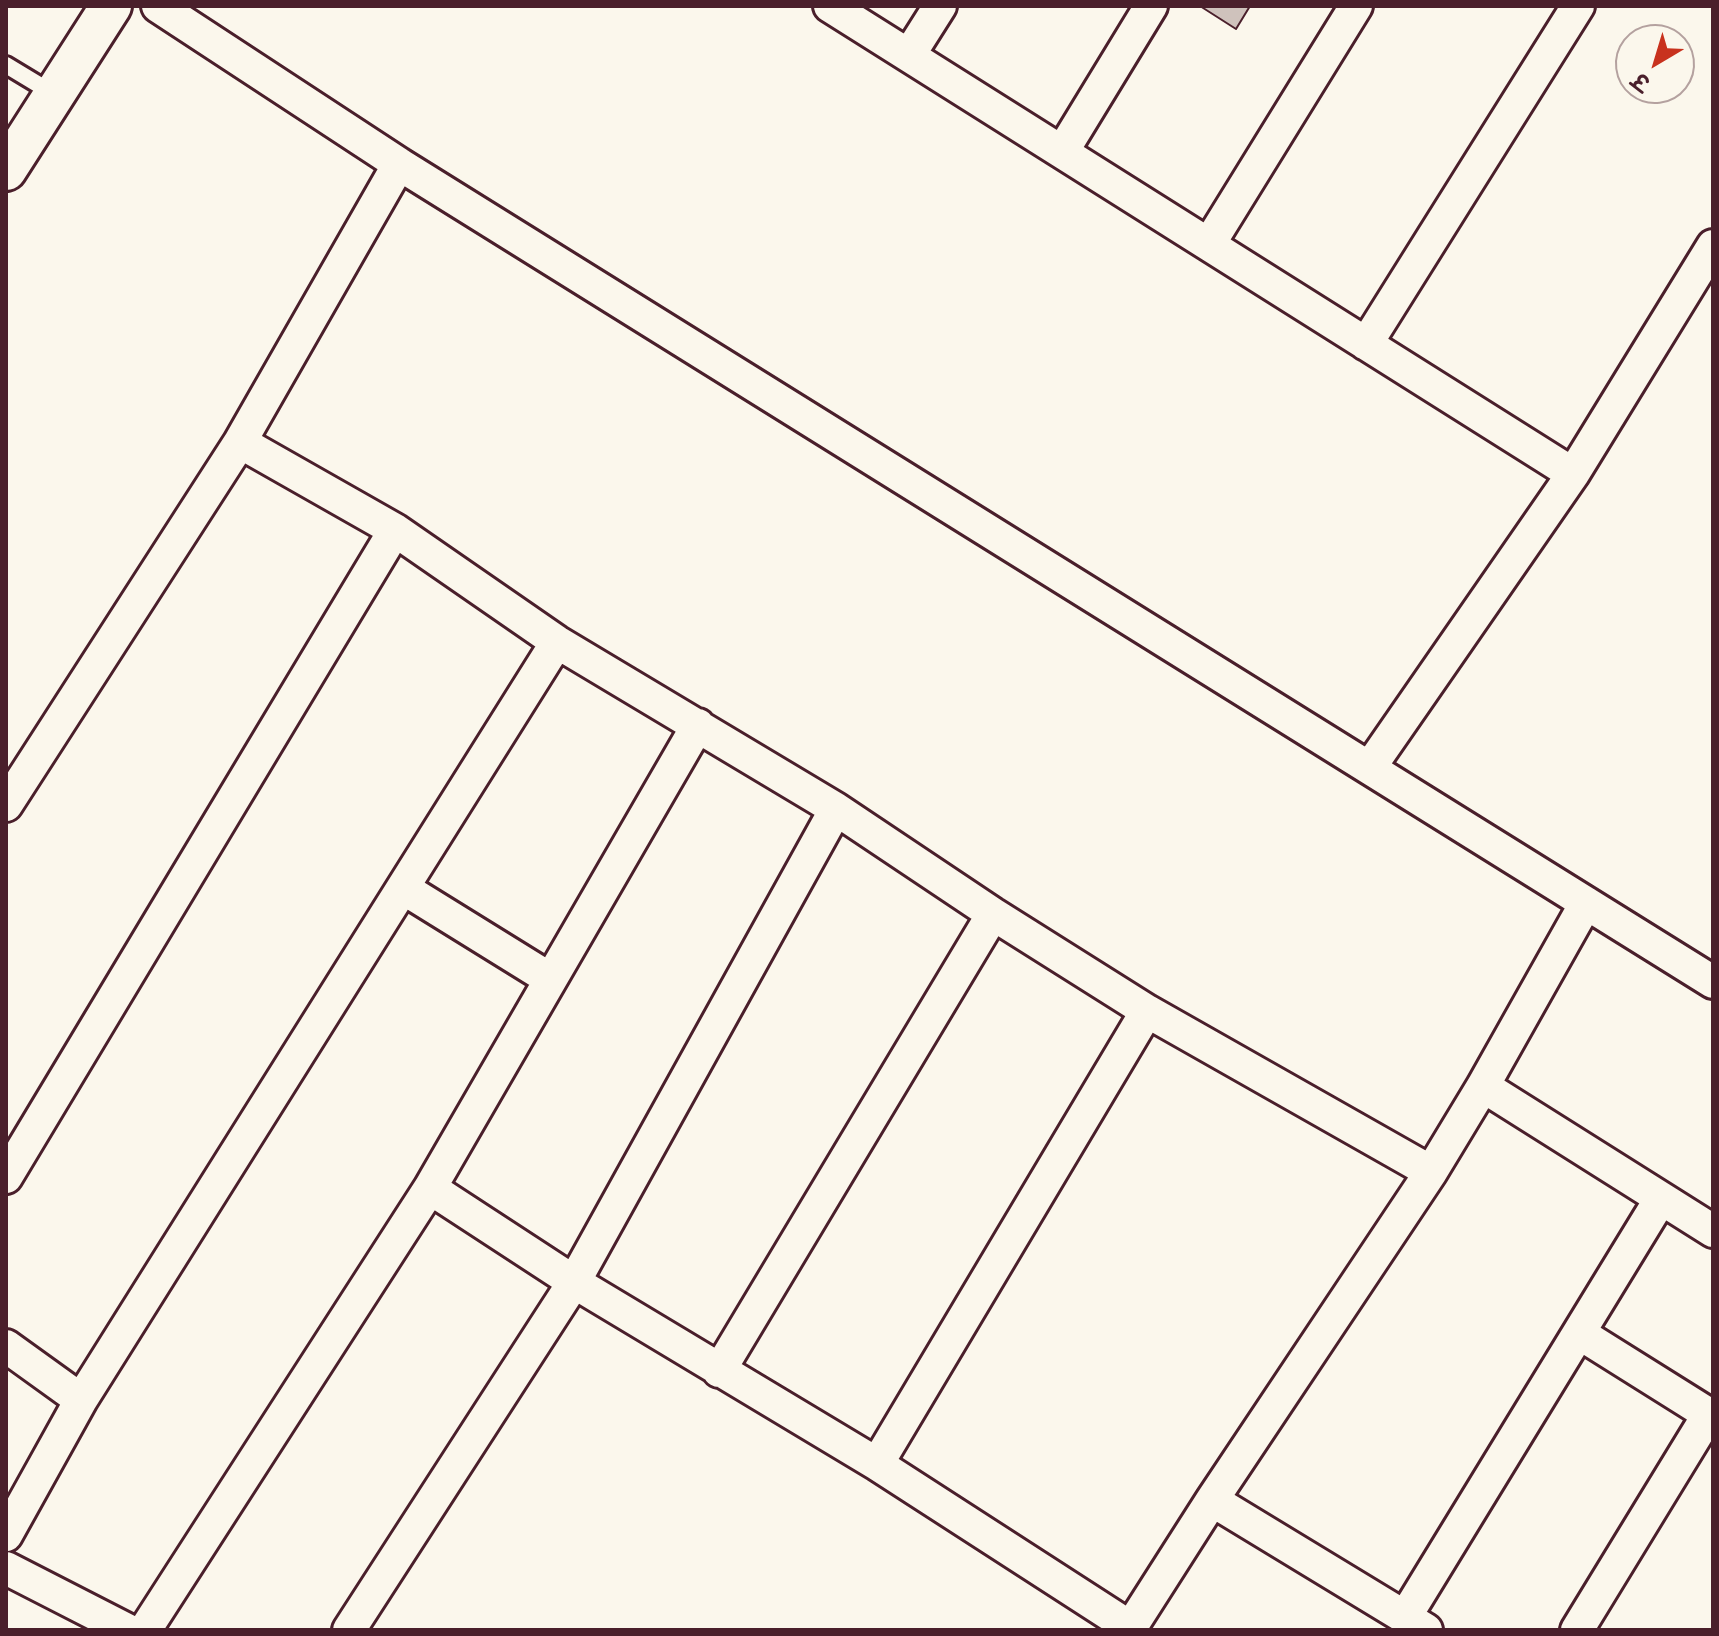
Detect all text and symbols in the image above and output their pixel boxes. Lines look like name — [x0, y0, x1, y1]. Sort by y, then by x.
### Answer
north arrow — [1615, 24, 1695, 104]
text: उ — [1626, 66, 1656, 98]

